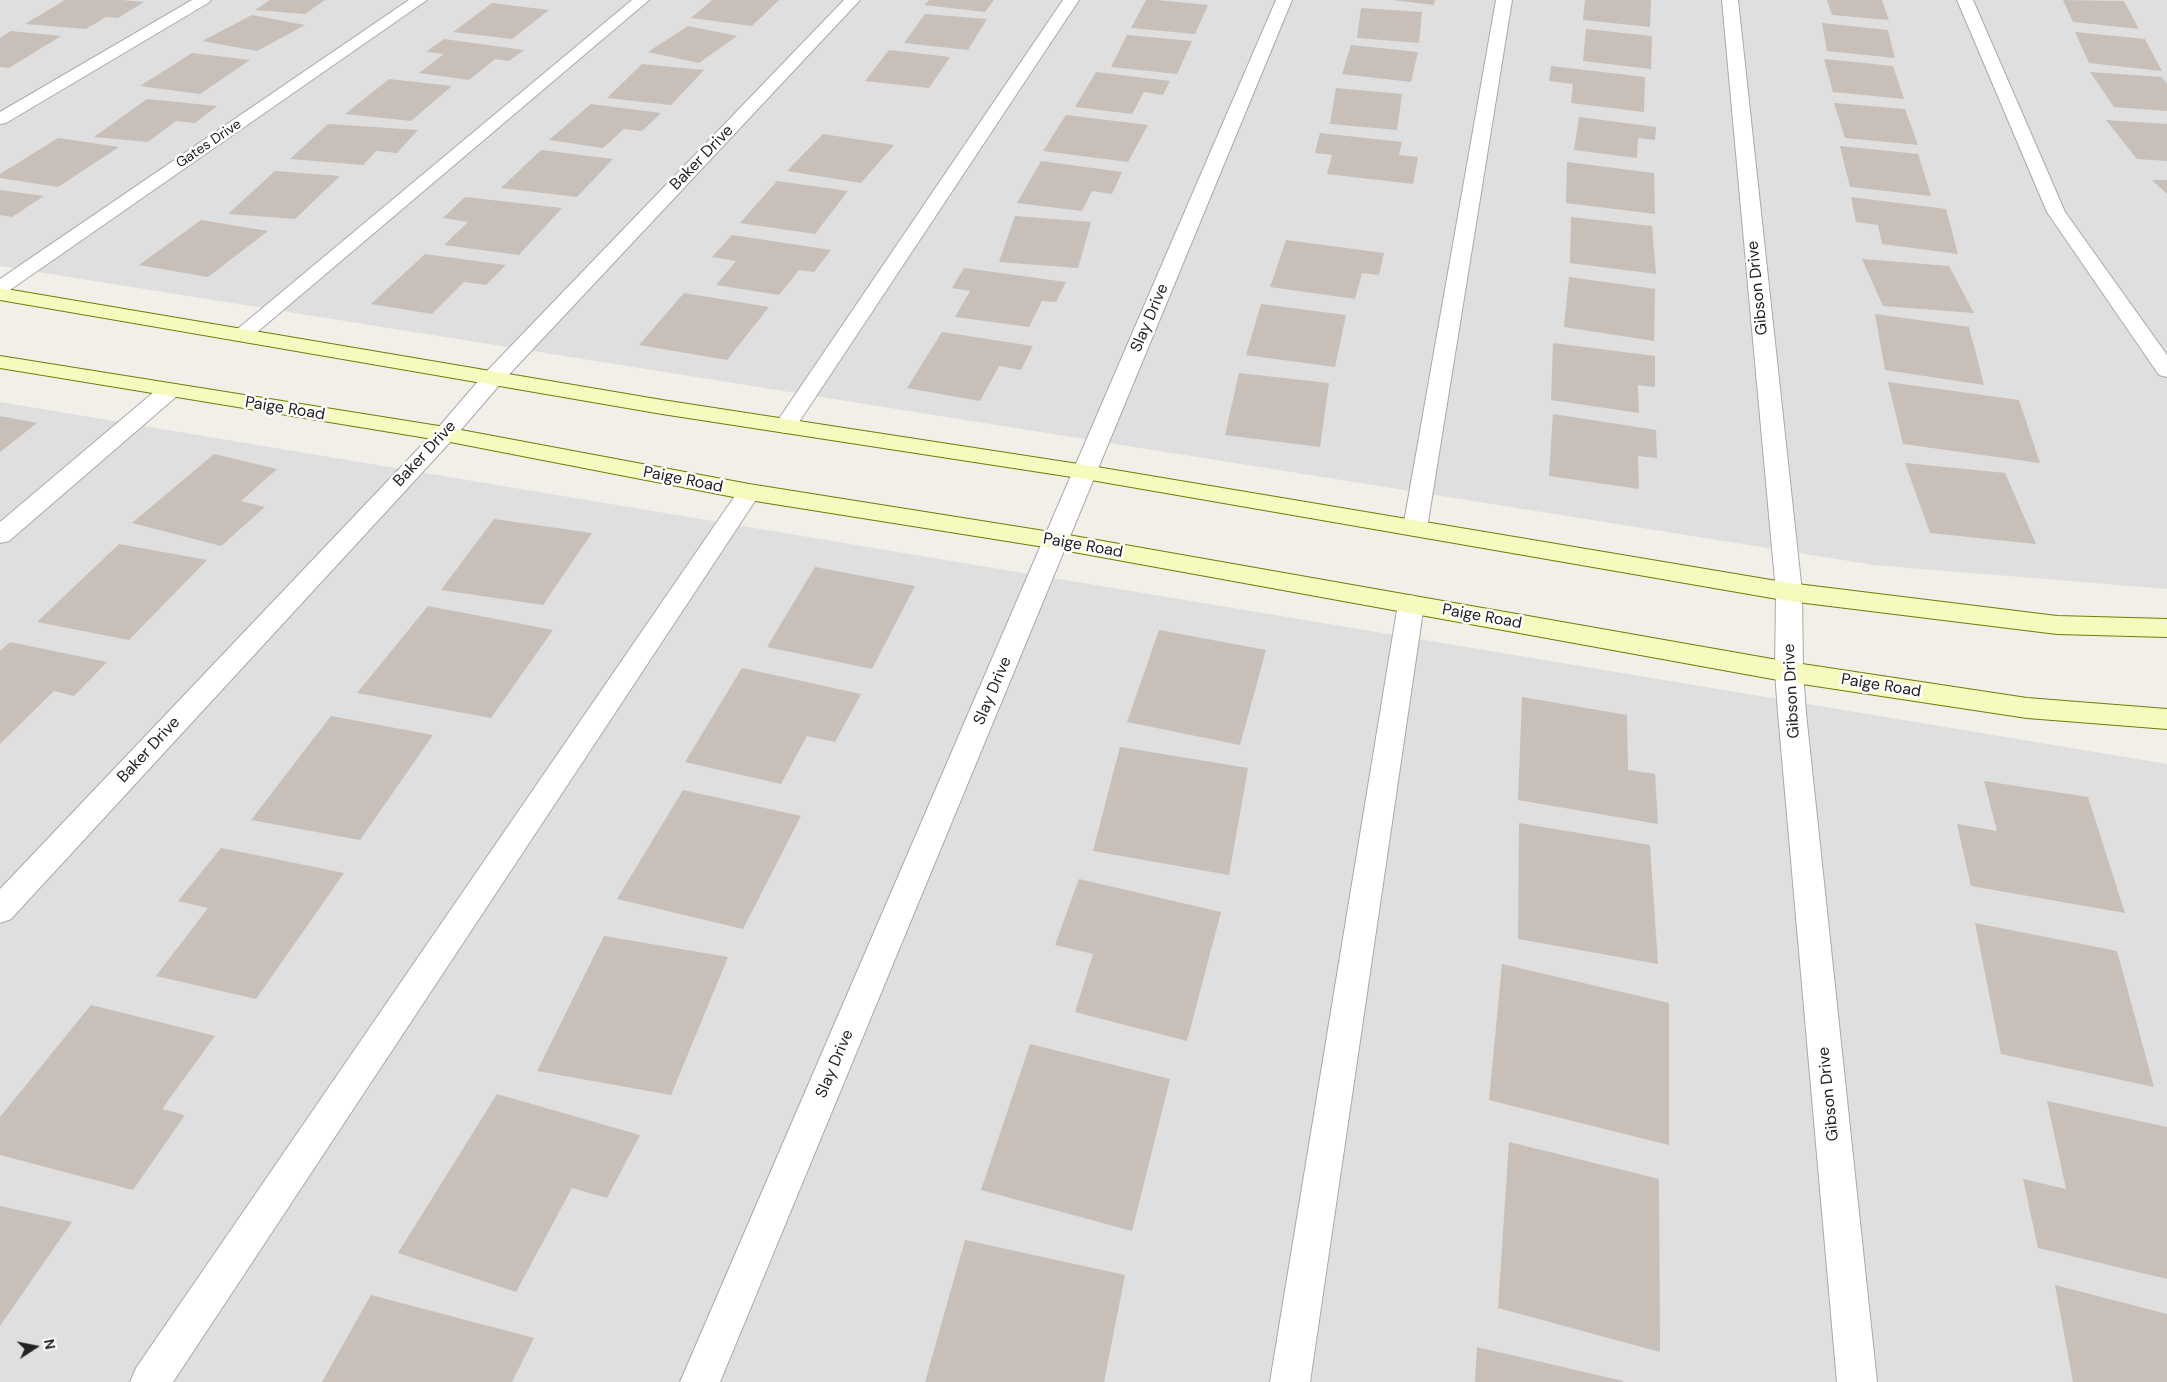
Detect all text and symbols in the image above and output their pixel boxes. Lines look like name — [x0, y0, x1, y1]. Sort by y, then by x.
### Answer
street label: Gates Drive — [173, 116, 245, 172]
street label: Baker Drive — [666, 121, 738, 195]
street label: Gibson Drive — [1743, 240, 1773, 336]
street label: Slay Drive — [1127, 281, 1173, 355]
street label: Paige Road — [244, 393, 326, 425]
street label: Baker Drive — [390, 417, 460, 491]
street label: Paige Road — [642, 463, 724, 497]
street label: Paige Road — [1042, 530, 1124, 562]
street label: Paige Road — [1441, 601, 1523, 633]
street label: Gibson Drive — [1780, 643, 1804, 739]
street label: Slay Drive — [970, 654, 1016, 728]
street label: Paige Road — [1840, 670, 1922, 702]
street label: Baker Drive — [114, 713, 184, 787]
street label: Slay Drive — [812, 1027, 858, 1101]
street label: Gibson Drive — [1814, 1046, 1844, 1142]
north arrow — [10, 1322, 60, 1372]
text: N — [40, 1337, 60, 1351]

